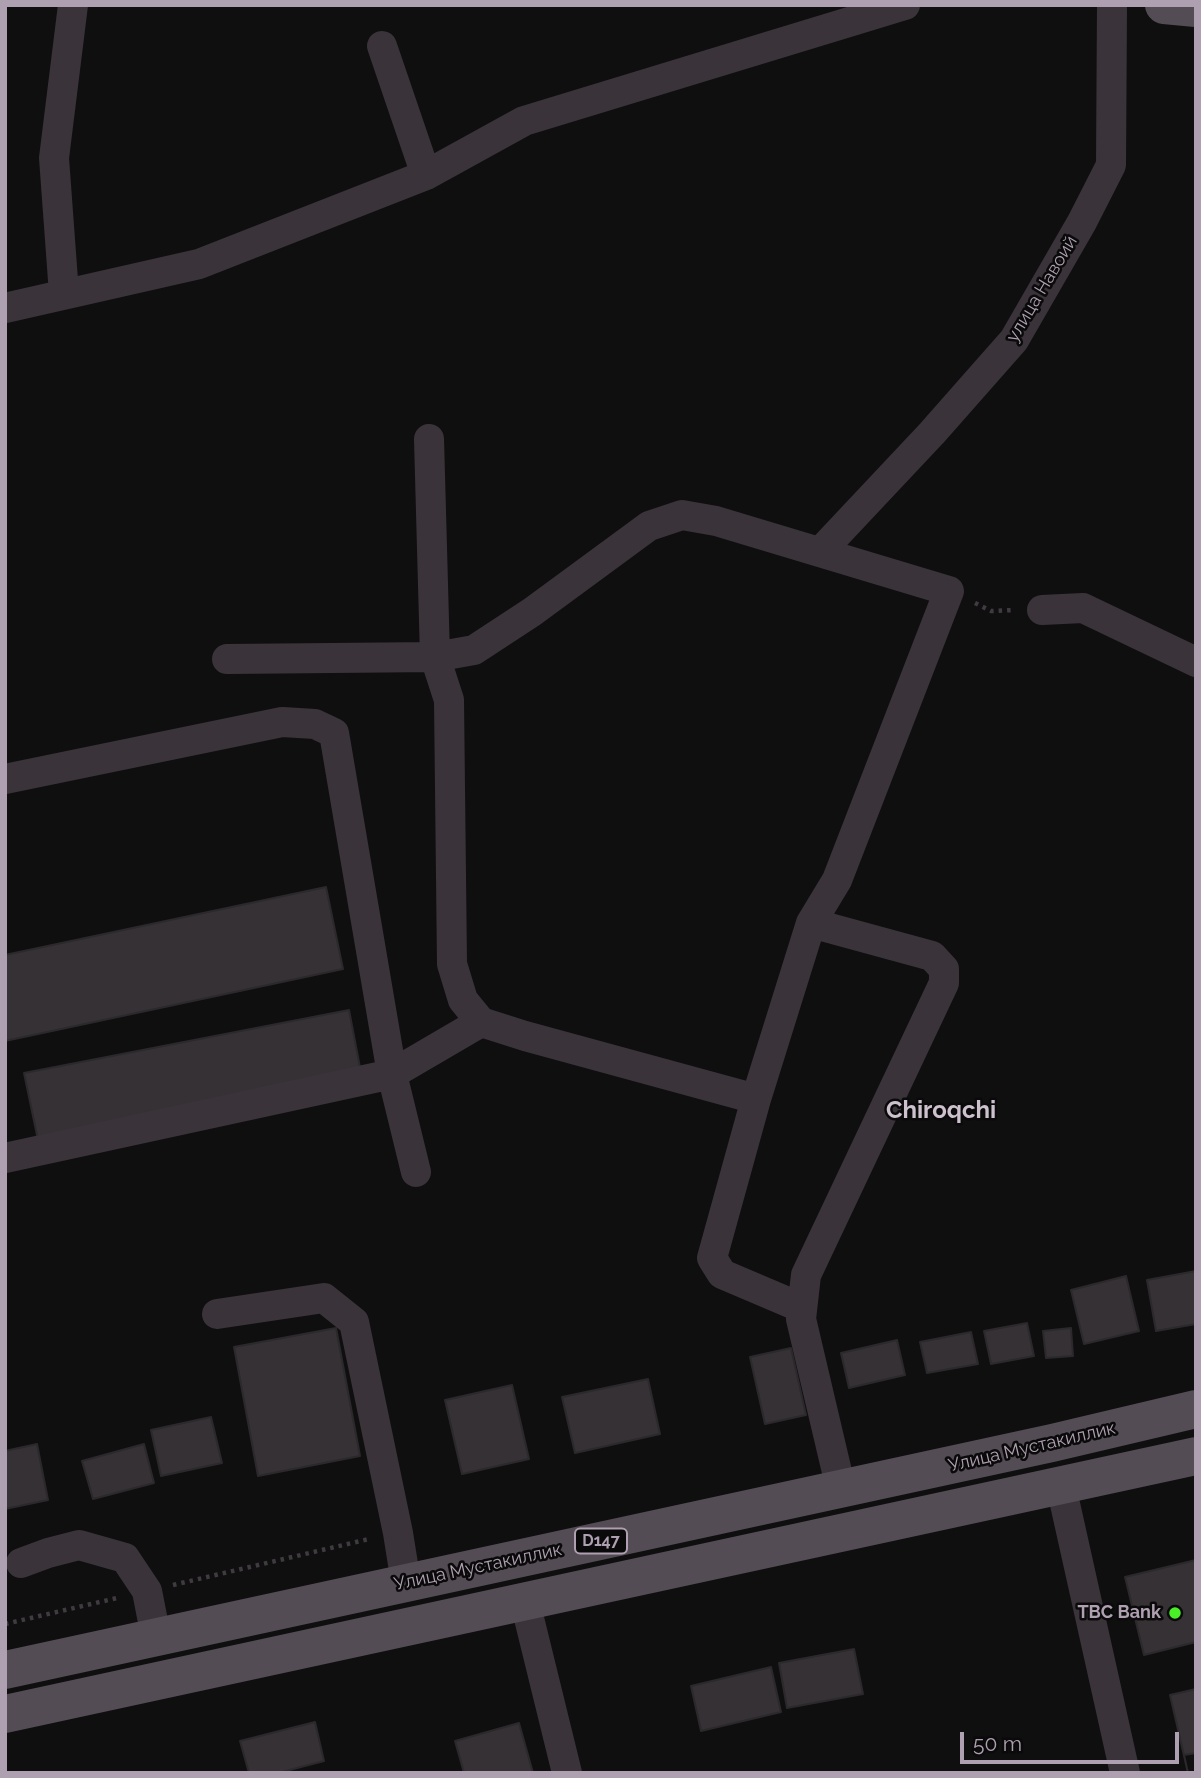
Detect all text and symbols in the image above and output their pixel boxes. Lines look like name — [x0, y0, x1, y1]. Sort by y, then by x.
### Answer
street label: улица Навоий — [1002, 232, 1082, 346]
district label: Chiroqchi — [886, 1097, 996, 1125]
street label: Улица Мустакиллик — [946, 1417, 1118, 1477]
road number: D147 — [575, 1528, 627, 1554]
street label: Улица Мустакиллик — [392, 1539, 564, 1595]
place label: TBC Bank — [1077, 1602, 1161, 1624]
marker: TBC Bank — [1167, 1605, 1183, 1621]
scale bar — [963, 1718, 1182, 1762]
text: 50 m — [973, 1731, 1022, 1756]

